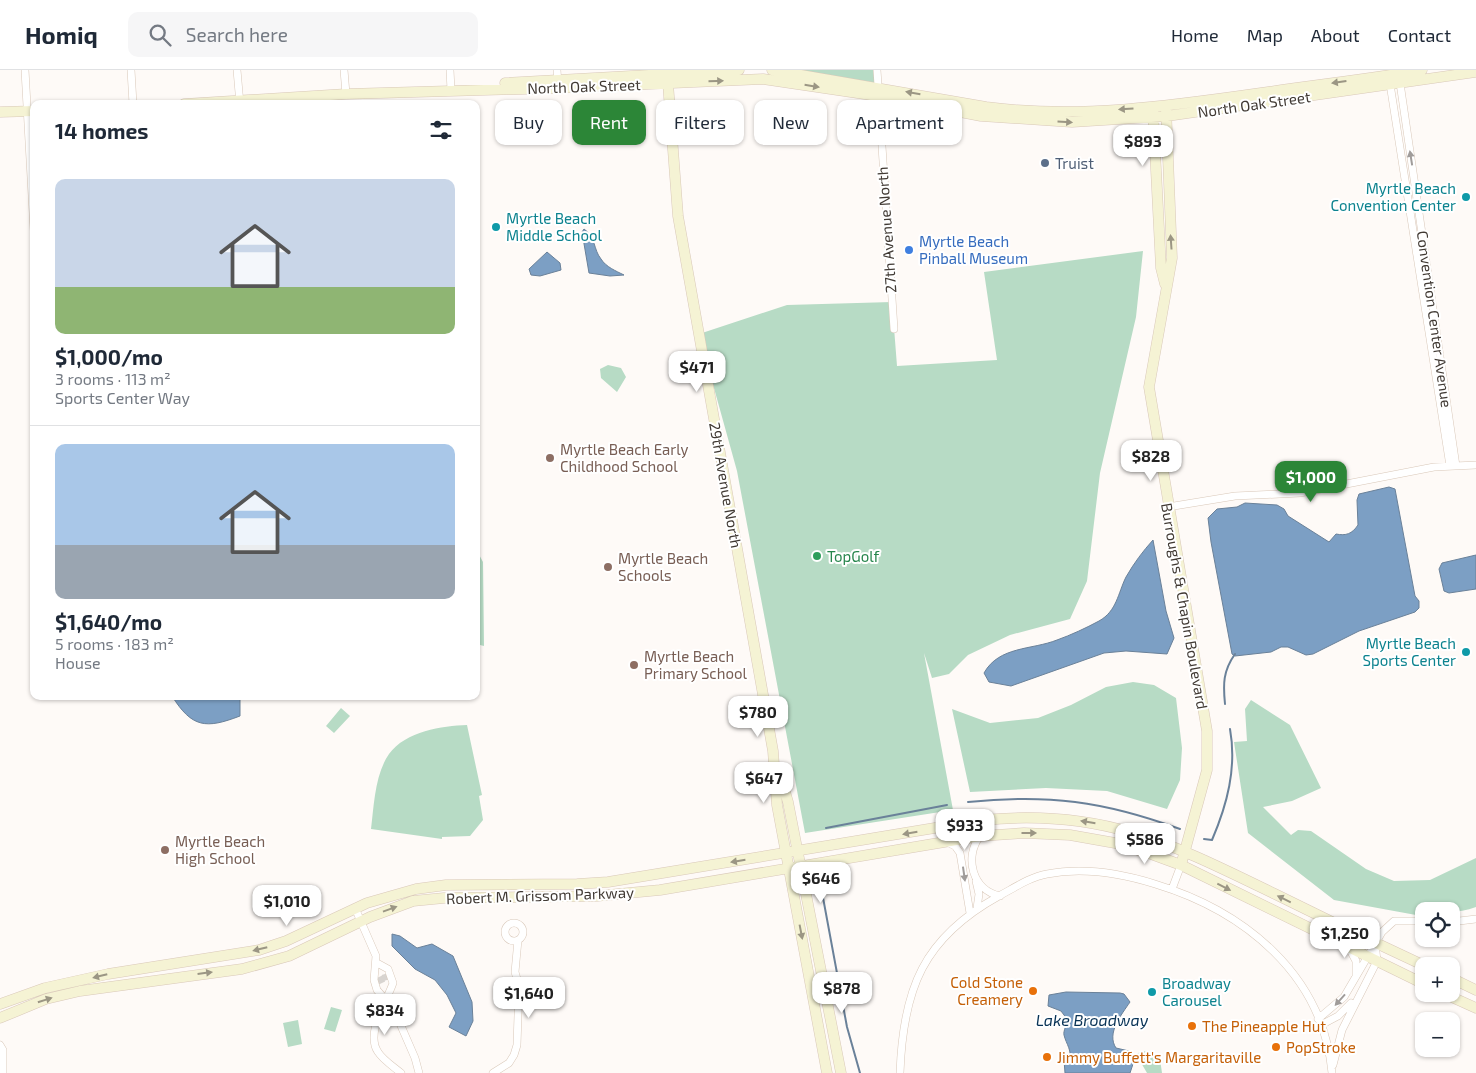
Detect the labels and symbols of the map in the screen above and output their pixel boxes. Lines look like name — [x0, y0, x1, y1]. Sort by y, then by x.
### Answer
street label: North Oak Street — [527, 75, 641, 97]
one-way arrow — [708, 76, 724, 84]
one-way arrow — [1331, 78, 1347, 86]
one-way arrow — [804, 82, 820, 90]
street label: North Oak Street — [1196, 87, 1312, 121]
one-way arrow — [904, 89, 920, 97]
one-way arrow — [1118, 105, 1134, 113]
one-way arrow — [1057, 118, 1073, 126]
pin: $893 — [1113, 124, 1173, 167]
one-way arrow — [1407, 150, 1415, 166]
place label: Truist — [1055, 154, 1094, 172]
marker: Truist — [1039, 157, 1051, 169]
street label: 27th Avenue North — [873, 166, 899, 294]
place label: Myrtle Beach Convention Center — [1330, 179, 1456, 214]
marker: Myrtle Beach Convention Center — [1460, 191, 1472, 203]
place label: Myrtle Beach Middle School — [506, 209, 602, 244]
marker: Myrtle Beach Middle School — [490, 221, 502, 233]
street label: Convention Center Avenue — [1414, 229, 1456, 409]
place label: Myrtle Beach Pinball Museum — [919, 232, 1028, 267]
one-way arrow — [1166, 233, 1174, 249]
marker: Myrtle Beach Pinball Museum — [903, 244, 915, 256]
pin: $471 — [667, 350, 727, 393]
street label: 29th Avenue North — [706, 421, 746, 549]
place label: Myrtle Beach Early Childhood School — [560, 440, 688, 475]
pin: $828 — [1121, 440, 1181, 482]
marker: Myrtle Beach Early Childhood School — [544, 452, 556, 464]
pin: $1,000 — [1270, 460, 1352, 503]
street label: Burroughs & Chapin Boulevard — [1158, 501, 1212, 711]
place label: TopGolf — [827, 547, 880, 565]
place label: Myrtle Beach Schools — [618, 549, 708, 584]
marker: TopGolf — [811, 550, 823, 562]
marker: Myrtle Beach Schools — [602, 561, 614, 573]
place label: Myrtle Beach Sports Center — [1363, 634, 1456, 669]
marker: Myrtle Beach Sports Center — [1460, 646, 1472, 658]
place label: Myrtle Beach Primary School — [644, 647, 747, 682]
marker: Myrtle Beach Primary School — [628, 659, 640, 671]
pin: $780 — [728, 696, 788, 738]
pin: $647 — [734, 762, 794, 804]
pin: $933 — [935, 808, 995, 851]
one-way arrow — [1080, 817, 1096, 825]
pin: $586 — [1115, 822, 1175, 865]
one-way arrow — [901, 829, 917, 837]
one-way arrow — [1021, 829, 1037, 837]
place label: Myrtle Beach High School — [175, 832, 265, 867]
marker: Myrtle Beach High School — [159, 844, 171, 856]
one-way arrow — [730, 858, 746, 866]
pin: $646 — [791, 862, 851, 904]
one-way arrow — [960, 866, 968, 882]
street label: Robert M. Grissom Parkway — [446, 883, 634, 907]
one-way arrow — [1217, 883, 1231, 891]
pin: $1,010 — [246, 884, 328, 927]
one-way arrow — [1277, 895, 1291, 903]
one-way arrow — [383, 905, 398, 912]
pin: $1,250 — [1304, 916, 1386, 959]
one-way arrow — [797, 925, 805, 940]
one-way arrow — [253, 945, 268, 953]
one-way arrow — [198, 969, 214, 977]
one-way arrow — [92, 972, 107, 980]
pin: $878 — [812, 972, 872, 1014]
place label: Cold Stone Creamery — [950, 973, 1023, 1008]
place label: Broadway Carousel — [1162, 974, 1231, 1009]
pin: $1,640 — [488, 976, 570, 1019]
marker: Cold Stone Creamery — [1027, 985, 1039, 997]
marker: Broadway Carousel — [1146, 986, 1158, 998]
pin: $834 — [355, 994, 415, 1036]
one-way arrow — [1335, 994, 1346, 1007]
one-way arrow — [38, 995, 53, 1003]
water label: Lake Broadway — [1036, 1010, 1149, 1030]
place label: The Pineapple Hut — [1202, 1017, 1326, 1035]
marker: The Pineapple Hut — [1186, 1020, 1198, 1032]
place label: PopStroke — [1286, 1038, 1356, 1056]
marker: PopStroke — [1270, 1041, 1282, 1053]
place label: Jimmy Buffett's Margaritaville — [1057, 1048, 1261, 1066]
marker: Jimmy Buffett's Margaritaville — [1041, 1051, 1053, 1063]

